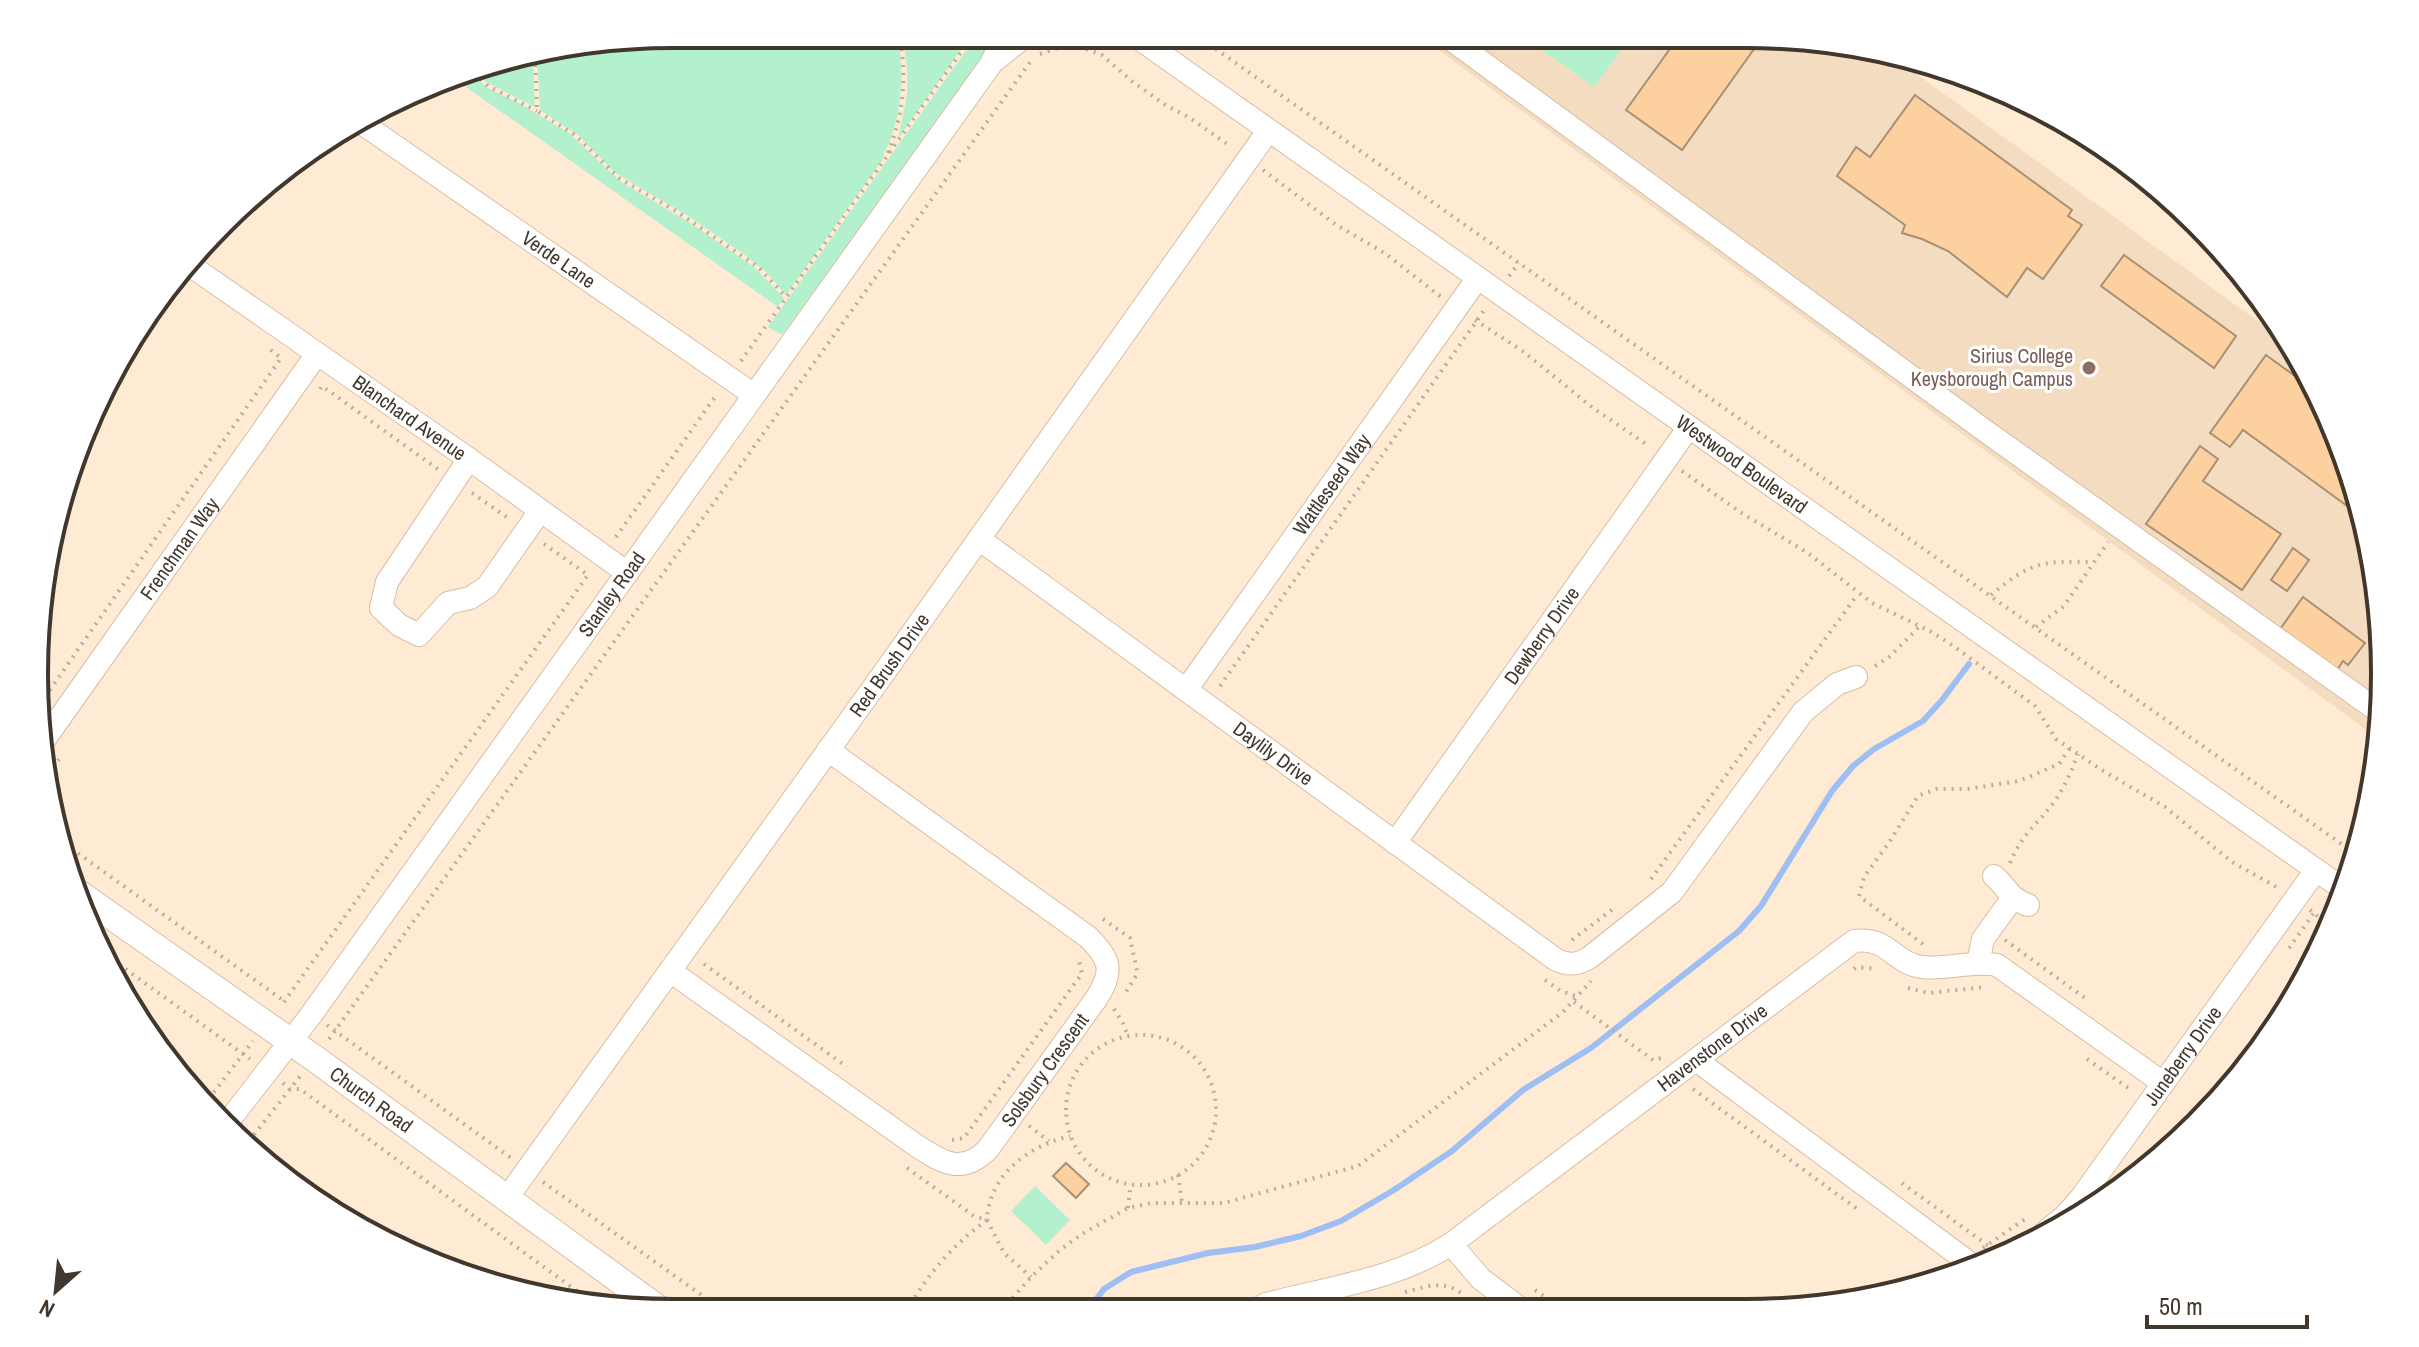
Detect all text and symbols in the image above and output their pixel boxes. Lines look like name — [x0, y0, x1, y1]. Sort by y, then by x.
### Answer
street label: Verde Lane — [517, 224, 601, 294]
place label: Sirius College Keysborough Campus — [1911, 342, 2073, 392]
marker: Sirius College Keysborough Campus — [2080, 359, 2098, 377]
street label: Blanchard Avenue — [347, 368, 472, 466]
street label: Westwood Boulevard — [1671, 408, 1813, 519]
street label: Wattleseed Way — [1286, 427, 1377, 540]
street label: Frenchman Way — [133, 491, 225, 605]
street label: Stanley Road — [572, 546, 651, 642]
street label: Dewberry Drive — [1497, 581, 1585, 690]
street label: Red Brush Drive — [843, 607, 935, 722]
street label: Daylily Drive — [1228, 715, 1319, 791]
street label: Havenstone Drive — [1651, 997, 1773, 1097]
street label: Juneberry Drive — [2137, 1000, 2227, 1111]
street label: Solsbury Crescent — [994, 1007, 1095, 1132]
street label: Church Road — [324, 1060, 418, 1139]
north arrow — [16, 1251, 96, 1331]
scale bar — [2147, 1279, 2307, 1329]
text: 50 m — [2159, 1290, 2203, 1322]
text: N — [34, 1292, 60, 1325]

